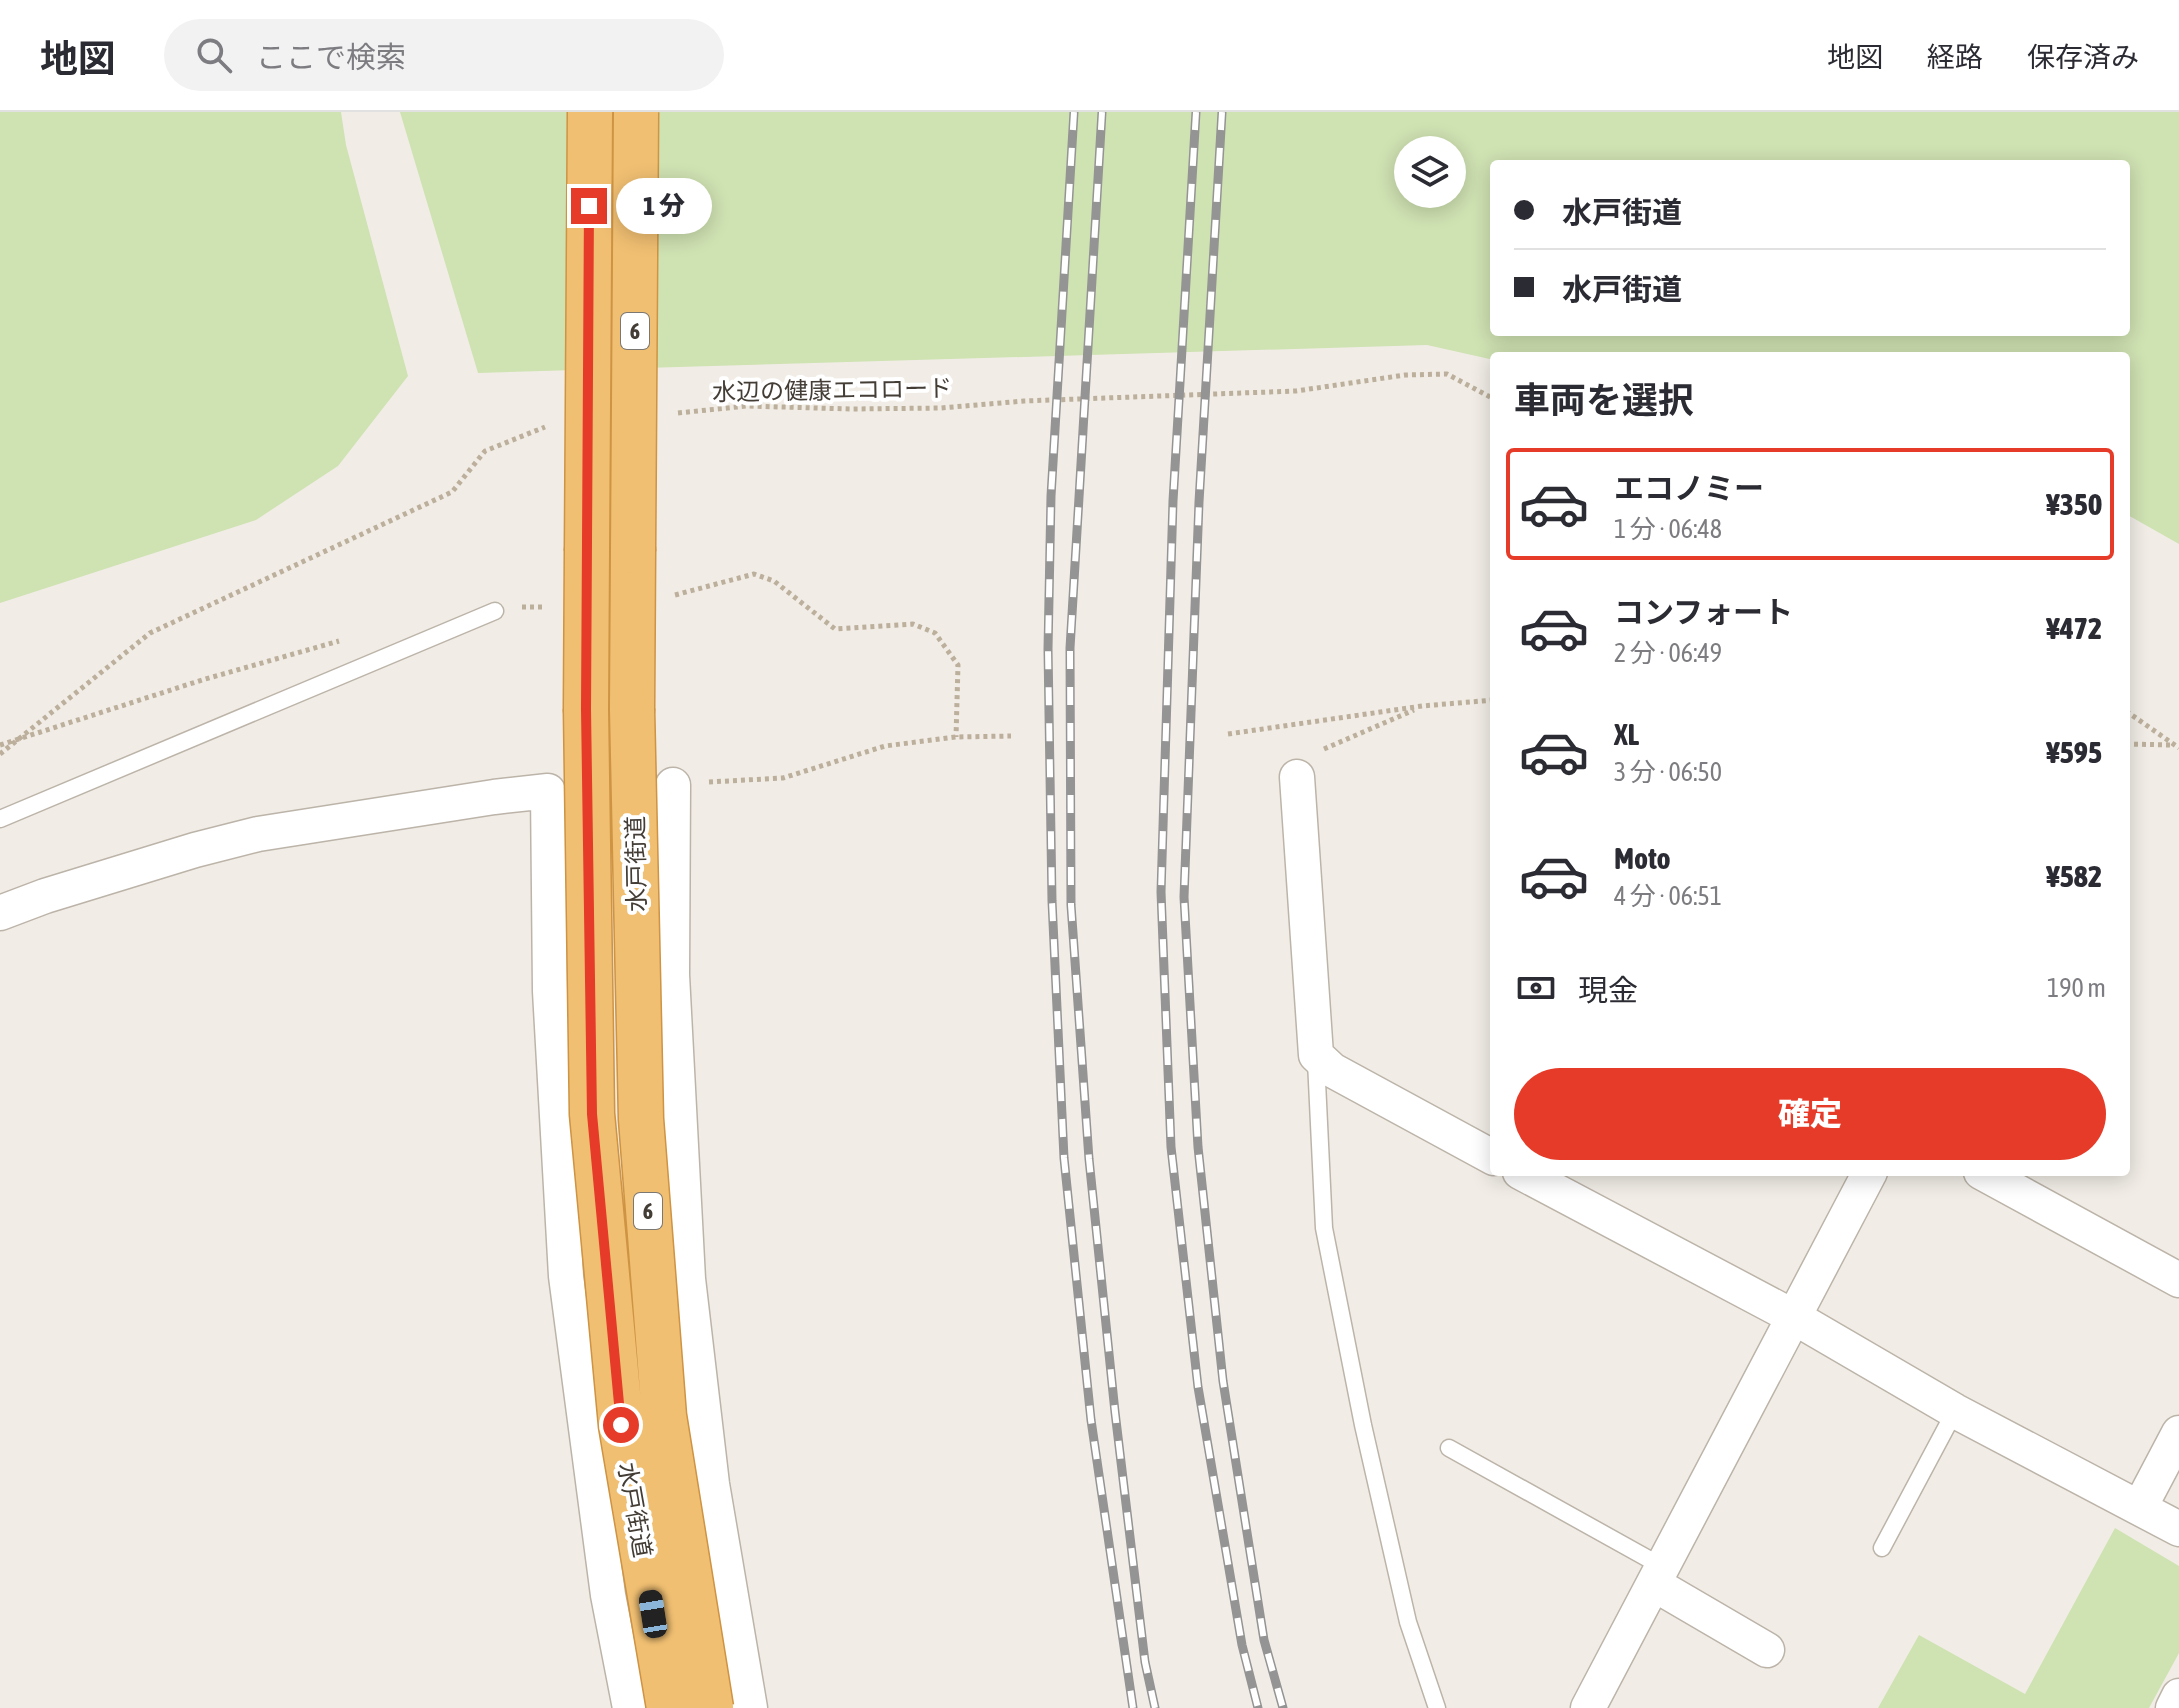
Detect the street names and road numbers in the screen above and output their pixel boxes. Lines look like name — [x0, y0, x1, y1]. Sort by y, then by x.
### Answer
road number: 6 — [621, 313, 649, 349]
street label: 水辺の健康エコロード — [712, 374, 952, 406]
street label: 水戸街道 — [622, 816, 650, 912]
road number: 6 — [634, 1193, 662, 1229]
street label: 水戸街道 — [613, 1460, 657, 1560]

